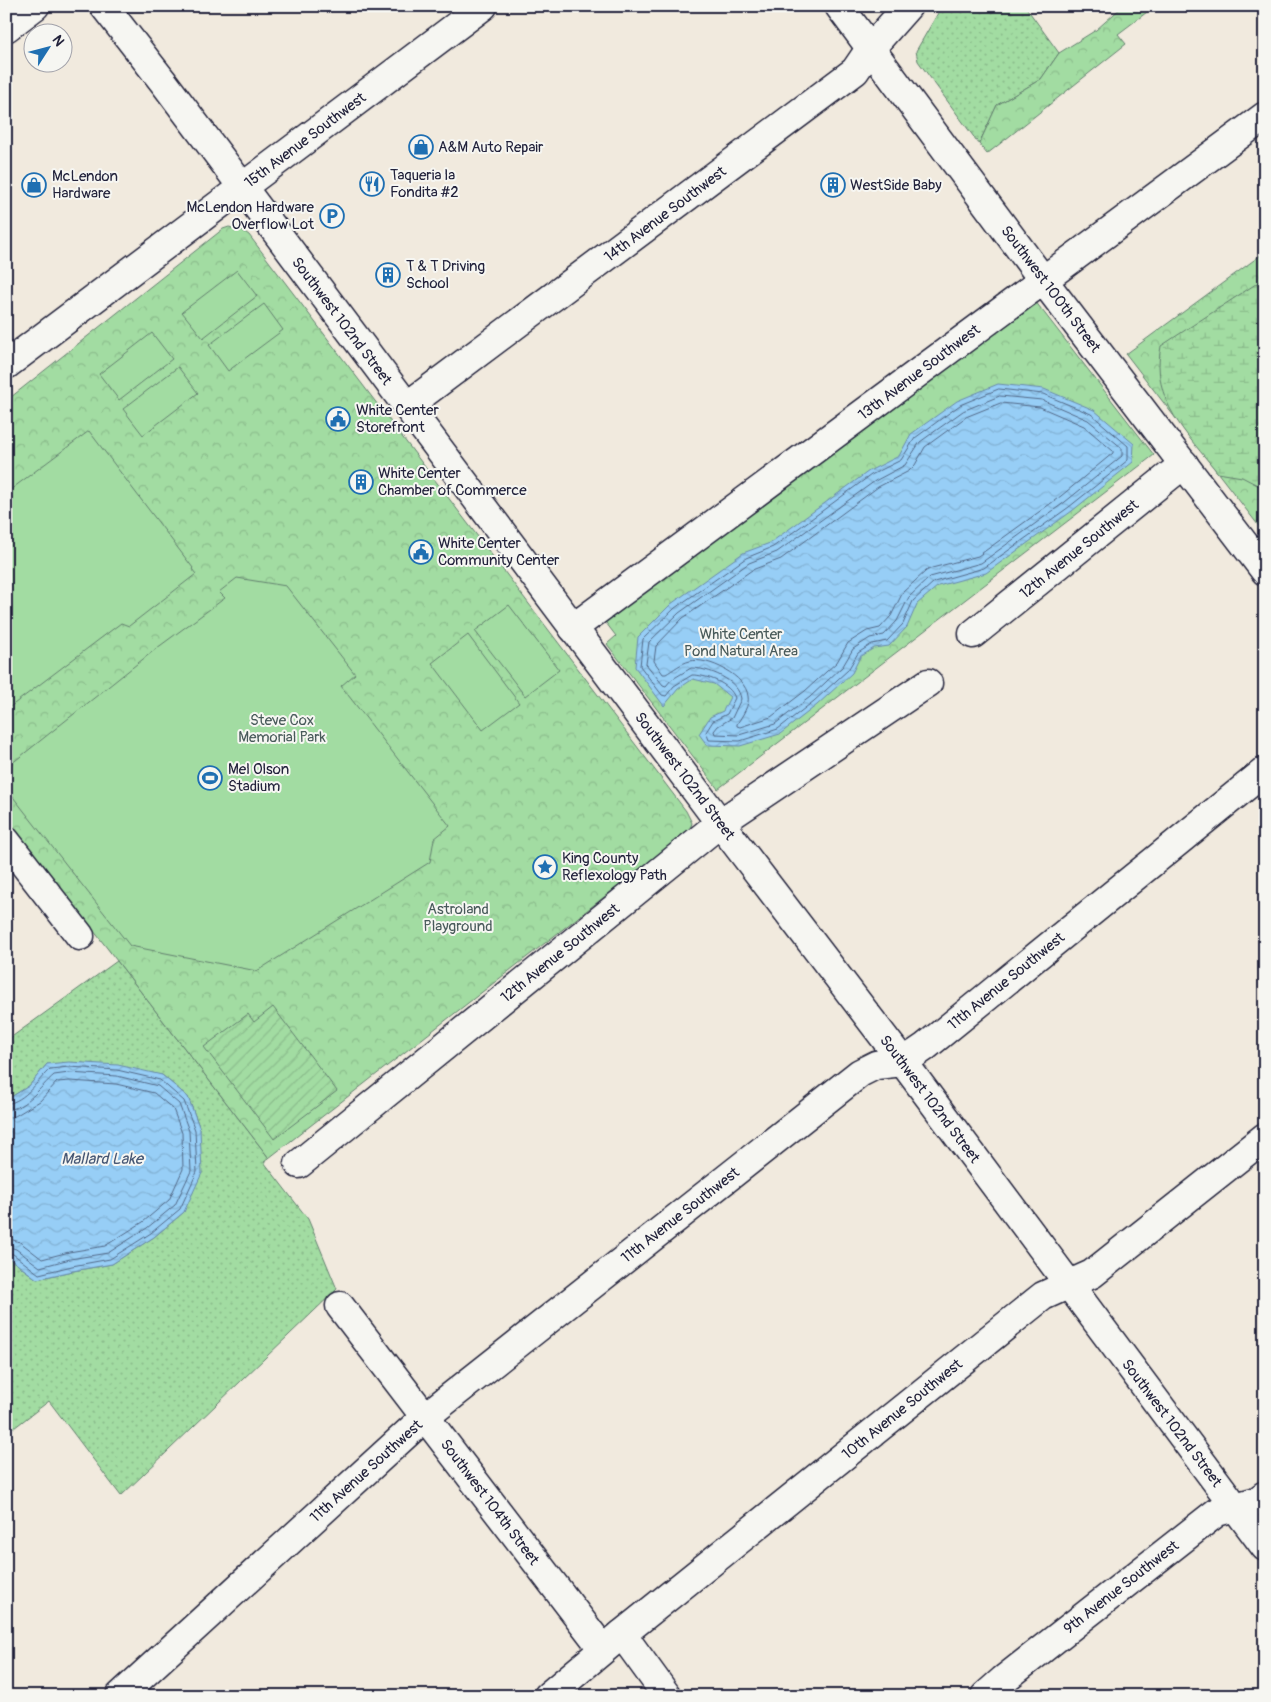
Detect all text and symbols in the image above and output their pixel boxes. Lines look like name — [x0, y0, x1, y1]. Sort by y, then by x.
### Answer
north arrow — [22, 22, 72, 72]
text: N — [48, 32, 68, 49]
street label: 15th Avenue Southwest — [241, 88, 371, 192]
shop icon: A&M Auto Repair — [408, 134, 434, 160]
place label: A&M Auto Repair — [438, 138, 544, 157]
street label: 14th Avenue Southwest — [600, 162, 731, 267]
place label: Taqueria la Fondita #2 — [390, 166, 459, 202]
place label: McLendon Hardware — [52, 167, 118, 203]
restaurant icon: Taqueria la Fondita #2 — [359, 171, 385, 197]
shop icon: McLendon Hardware — [21, 172, 47, 198]
building icon: WestSide Baby — [820, 172, 846, 198]
place label: WestSide Baby — [850, 176, 942, 195]
place label: McLendon Hardware Overflow Lot — [186, 198, 315, 234]
parking icon: McLendon Hardware Overflow Lot — [319, 203, 345, 229]
street label: Southwest 100th Street — [997, 222, 1105, 357]
street label: Southwest 102nd Street — [287, 254, 396, 390]
place label: T & T Driving School — [406, 257, 485, 293]
building icon: T & T Driving School — [375, 262, 401, 288]
street label: 13th Avenue Southwest — [855, 320, 985, 424]
place label: White Center Storefront — [356, 401, 439, 437]
public building icon: White Center Storefront — [325, 406, 351, 432]
place label: White Center Chamber of Commerce — [378, 464, 527, 500]
building icon: White Center Chamber of Commerce — [348, 469, 374, 495]
street label: 12th Avenue Southwest — [1016, 495, 1143, 603]
place label: White Center Community Center — [438, 534, 560, 570]
public building icon: White Center Community Center — [408, 539, 434, 565]
park label: White Center Pond Natural Area — [684, 625, 798, 661]
street label: Southwest 102nd Street — [630, 709, 739, 845]
park label: Steve Cox Memorial Park — [238, 711, 326, 747]
place label: Mel Olson Stadium — [228, 760, 289, 796]
sports icon: Mel Olson Stadium — [197, 765, 223, 791]
place label: King County Reflexology Path — [562, 849, 667, 885]
place icon: King County Reflexology Path — [532, 854, 558, 880]
street label: 12th Avenue Southwest — [497, 899, 624, 1007]
park label: Astroland Playground — [423, 900, 493, 936]
street label: 11th Avenue Southwest — [944, 928, 1069, 1034]
street label: Southwest 102nd Street — [875, 1032, 984, 1168]
water label: Mallard Lake — [61, 1149, 145, 1169]
street label: 11th Avenue Southwest — [617, 1163, 744, 1268]
street label: 10th Avenue Southwest — [838, 1354, 967, 1464]
street label: Southwest 102nd Street — [1117, 1356, 1226, 1492]
street label: 11th Avenue Southwest — [306, 1415, 427, 1527]
street label: Southwest 104th Street — [436, 1436, 544, 1570]
street label: 9th Avenue Southwest — [1060, 1536, 1184, 1638]

